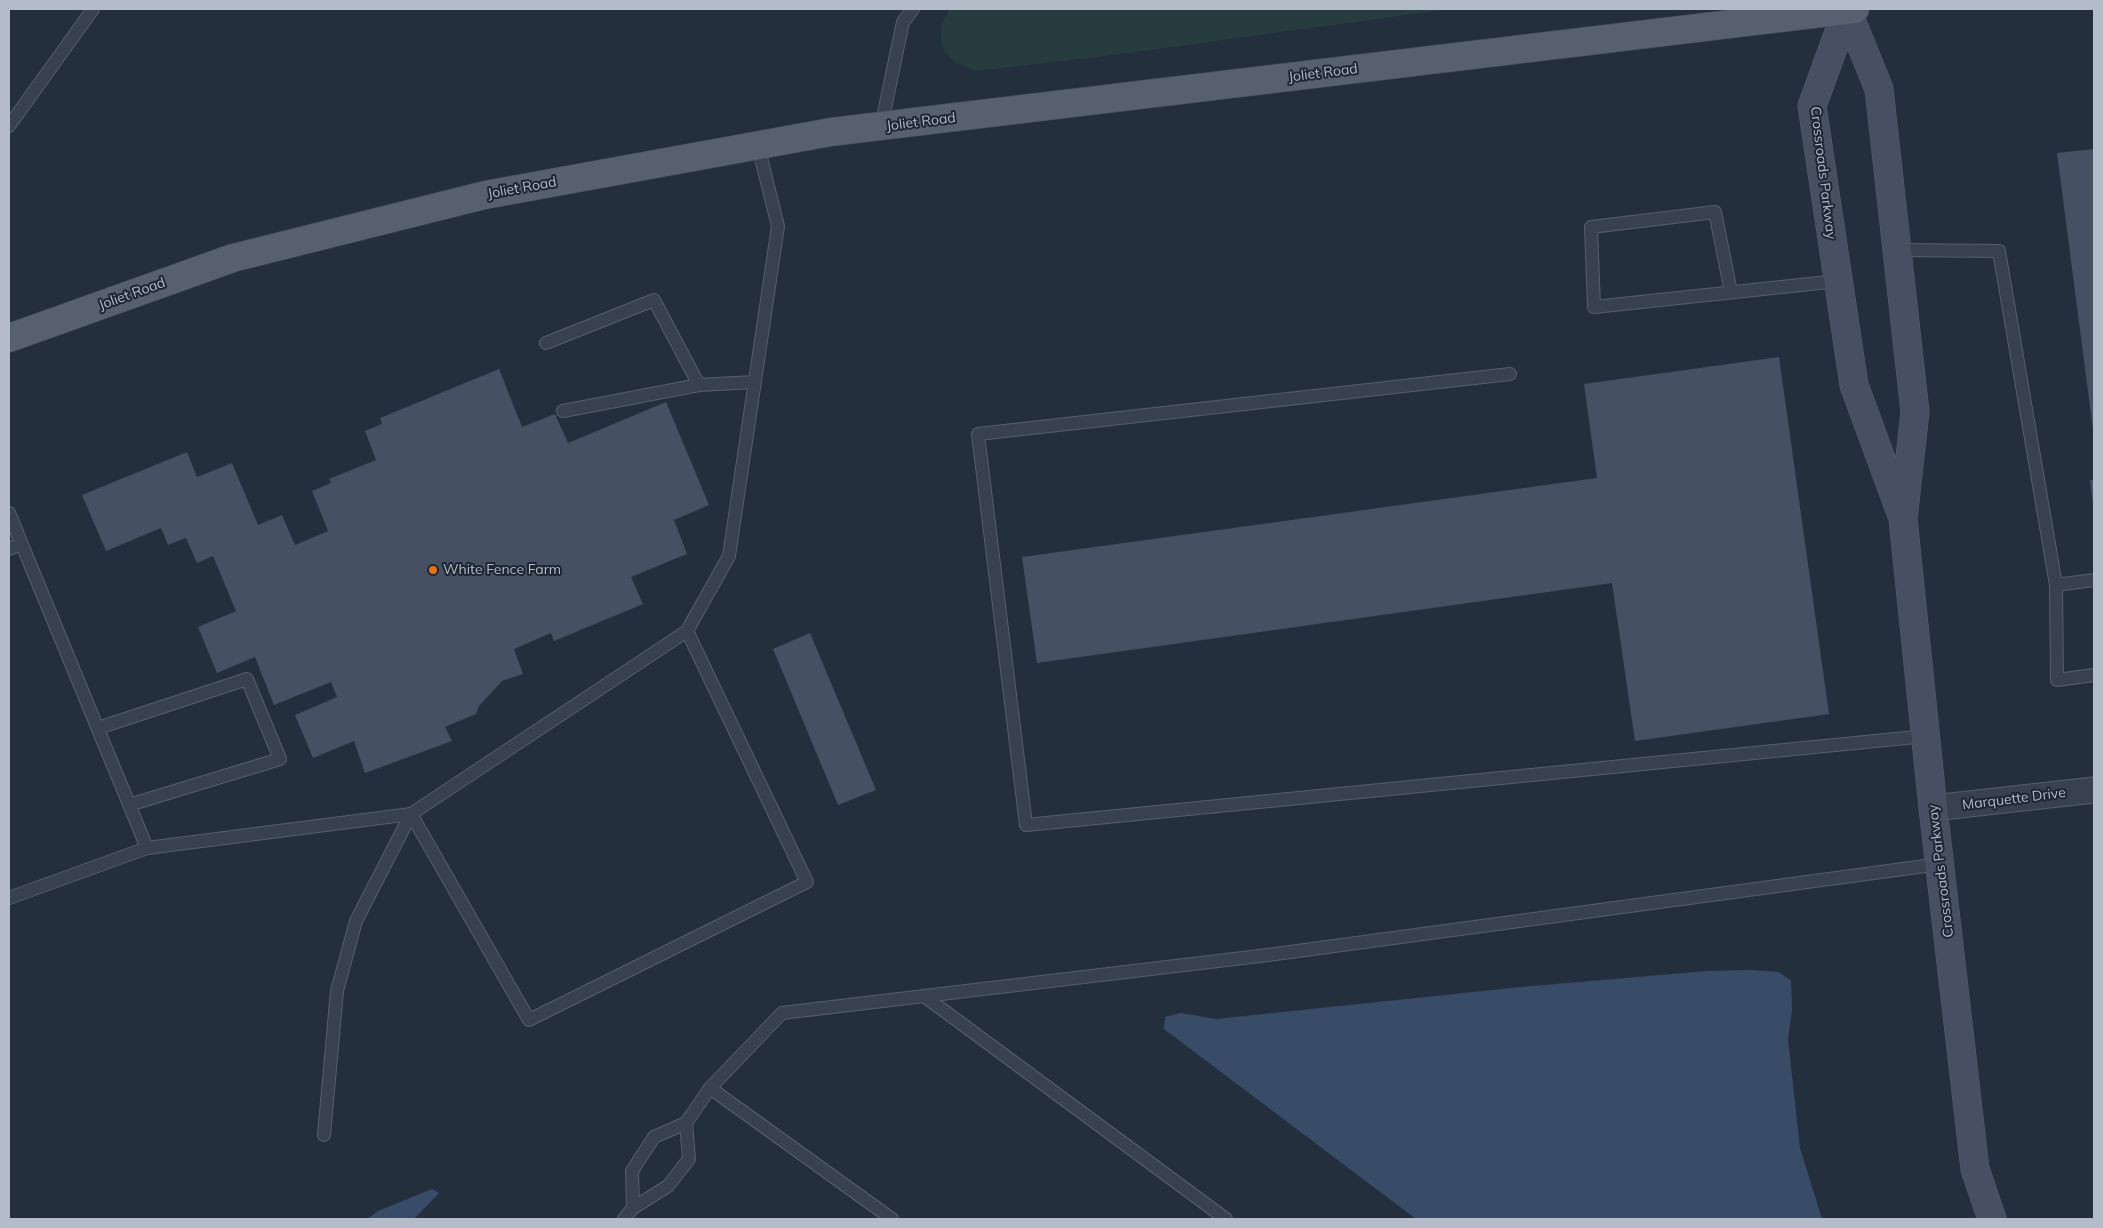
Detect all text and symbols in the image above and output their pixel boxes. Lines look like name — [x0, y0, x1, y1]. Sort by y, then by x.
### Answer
street label: Joliet Road — [1287, 60, 1359, 86]
street label: Crossroads Parkway — [1807, 106, 1839, 240]
street label: Joliet Road — [885, 109, 957, 135]
street label: Joliet Road — [486, 174, 558, 202]
street label: Joliet Road — [96, 274, 168, 314]
place label: White Fence Farm — [443, 562, 561, 578]
marker: White Fence Farm — [427, 564, 439, 576]
street label: Marquette Drive — [1961, 784, 2067, 814]
street label: Crossroads Parkway — [1925, 804, 1957, 938]

